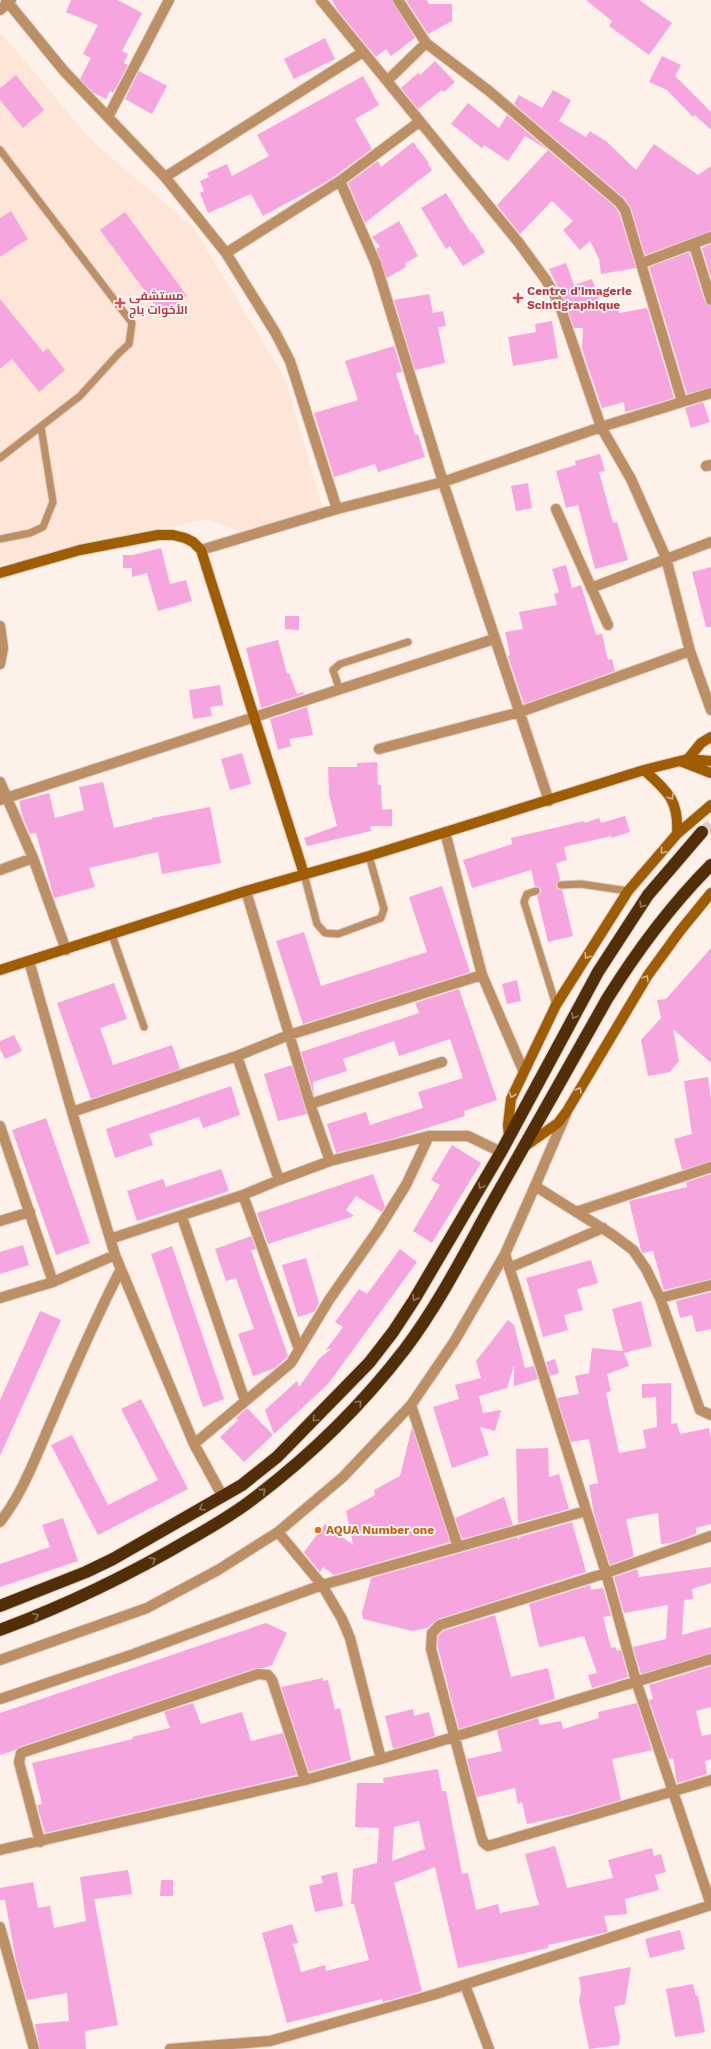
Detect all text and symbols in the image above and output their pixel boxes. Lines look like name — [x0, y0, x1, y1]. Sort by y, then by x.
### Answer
place label: Centre d'imagerie Scintigraphique — [527, 284, 632, 312]
place label: مستشفى الأخوات باج — [129, 289, 188, 319]
marker: Centre d'imagerie Scintigraphique — [512, 292, 524, 304]
marker: مستشفى الأخوات باج — [114, 297, 126, 309]
one-way arrow — [666, 793, 673, 800]
one-way arrow — [660, 846, 667, 854]
one-way arrow — [639, 901, 647, 908]
one-way arrow — [584, 952, 592, 959]
one-way arrow — [641, 976, 648, 983]
one-way arrow — [572, 1012, 579, 1019]
one-way arrow — [575, 1087, 582, 1094]
one-way arrow — [509, 1092, 517, 1099]
one-way arrow — [479, 1182, 486, 1189]
one-way arrow — [412, 1294, 420, 1301]
one-way arrow — [354, 1400, 361, 1407]
one-way arrow — [312, 1414, 320, 1422]
one-way arrow — [259, 1488, 266, 1495]
one-way arrow — [199, 1504, 207, 1511]
place label: AQUA Number one — [326, 1523, 434, 1537]
marker: AQUA Number one — [313, 1525, 323, 1535]
one-way arrow — [149, 1557, 157, 1565]
one-way arrow — [32, 1613, 40, 1621]

